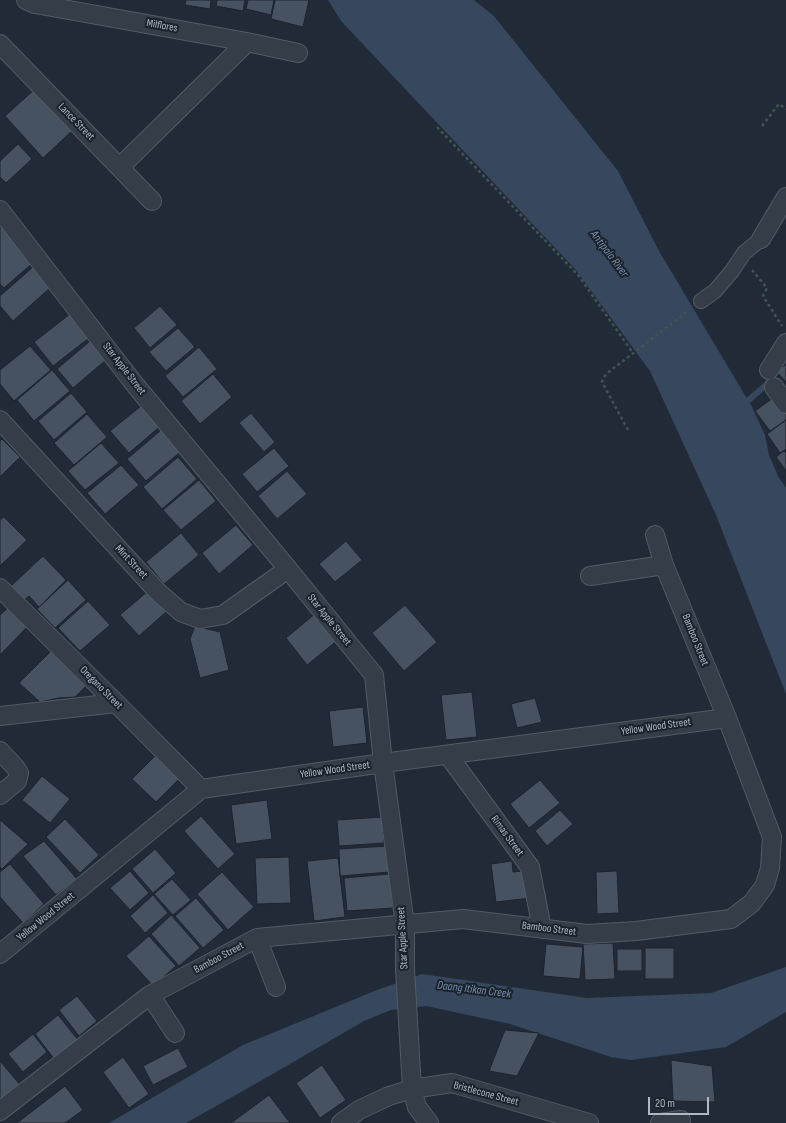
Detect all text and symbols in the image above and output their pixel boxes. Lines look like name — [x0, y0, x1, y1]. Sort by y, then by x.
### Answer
street label: Milflores — [145, 17, 179, 35]
street label: Lance Street — [55, 101, 97, 143]
water label: Antipolo River — [587, 228, 631, 280]
street label: Star Apple Street — [100, 340, 148, 398]
street label: Mint Street — [112, 542, 150, 582]
street label: Star Apple Street — [304, 592, 354, 648]
street label: Bamboo Street — [679, 612, 711, 668]
street label: Oregano Street — [77, 664, 125, 712]
street label: Yellow Wood Street — [620, 716, 692, 738]
street label: Yellow Wood Street — [299, 759, 371, 781]
street label: Rimas Street — [488, 813, 526, 859]
street label: Yellow Wood Street — [14, 890, 78, 944]
street label: Star Apple Street — [395, 906, 411, 970]
street label: Bamboo Street — [521, 919, 577, 939]
street label: Bamboo Street — [192, 939, 246, 977]
water label: Daang Itikan Creek — [436, 978, 512, 1002]
street label: Bristlecone Street — [452, 1079, 520, 1109]
scale bar — [650, 1089, 711, 1115]
text: 20 m — [655, 1096, 675, 1111]

